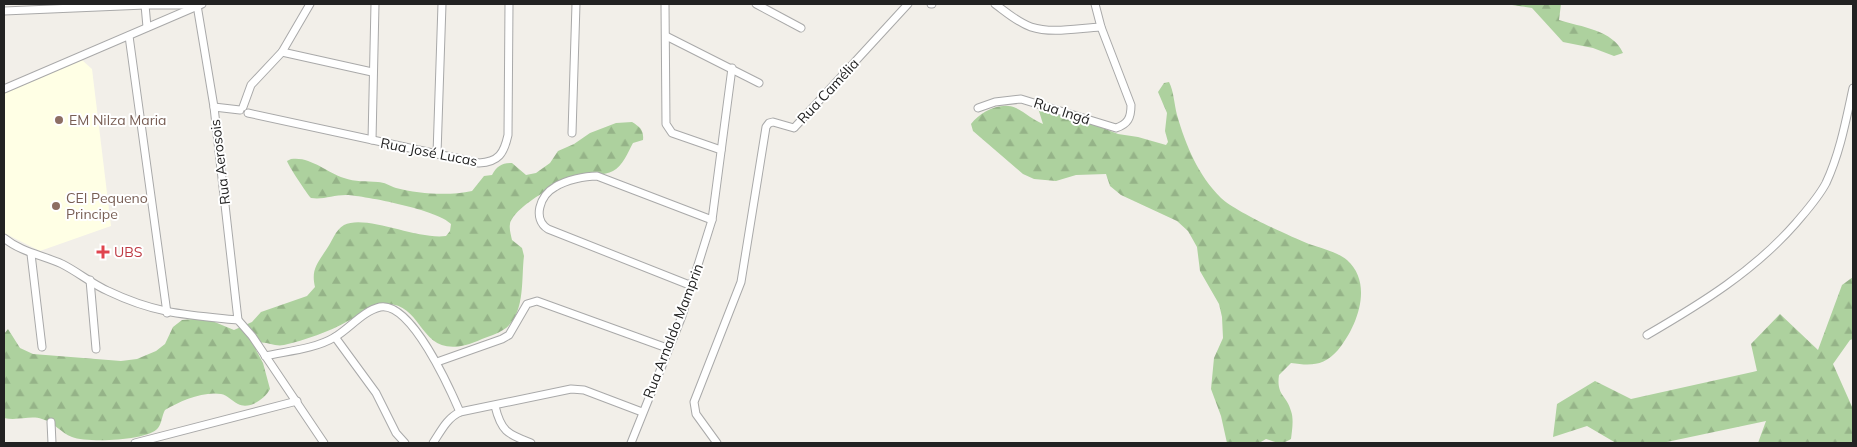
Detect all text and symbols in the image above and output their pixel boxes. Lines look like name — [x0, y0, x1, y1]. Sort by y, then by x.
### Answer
street label: Rua Camélia — [793, 55, 863, 127]
street label: Rua Ingá — [1031, 93, 1093, 129]
place label: EM Nilza Maria — [69, 111, 167, 129]
marker: EM Nilza Maria — [53, 114, 65, 126]
street label: Rua Aerosois — [206, 118, 234, 206]
street label: Rua José Lucas — [379, 134, 479, 170]
place label: CEI Pequeno Principe — [66, 189, 148, 223]
marker: CEI Pequeno Principe — [50, 200, 62, 212]
place label: UBS — [114, 243, 143, 261]
marker: UBS — [96, 245, 110, 259]
street label: Rua Arnaldo Mamprin — [639, 261, 707, 401]

